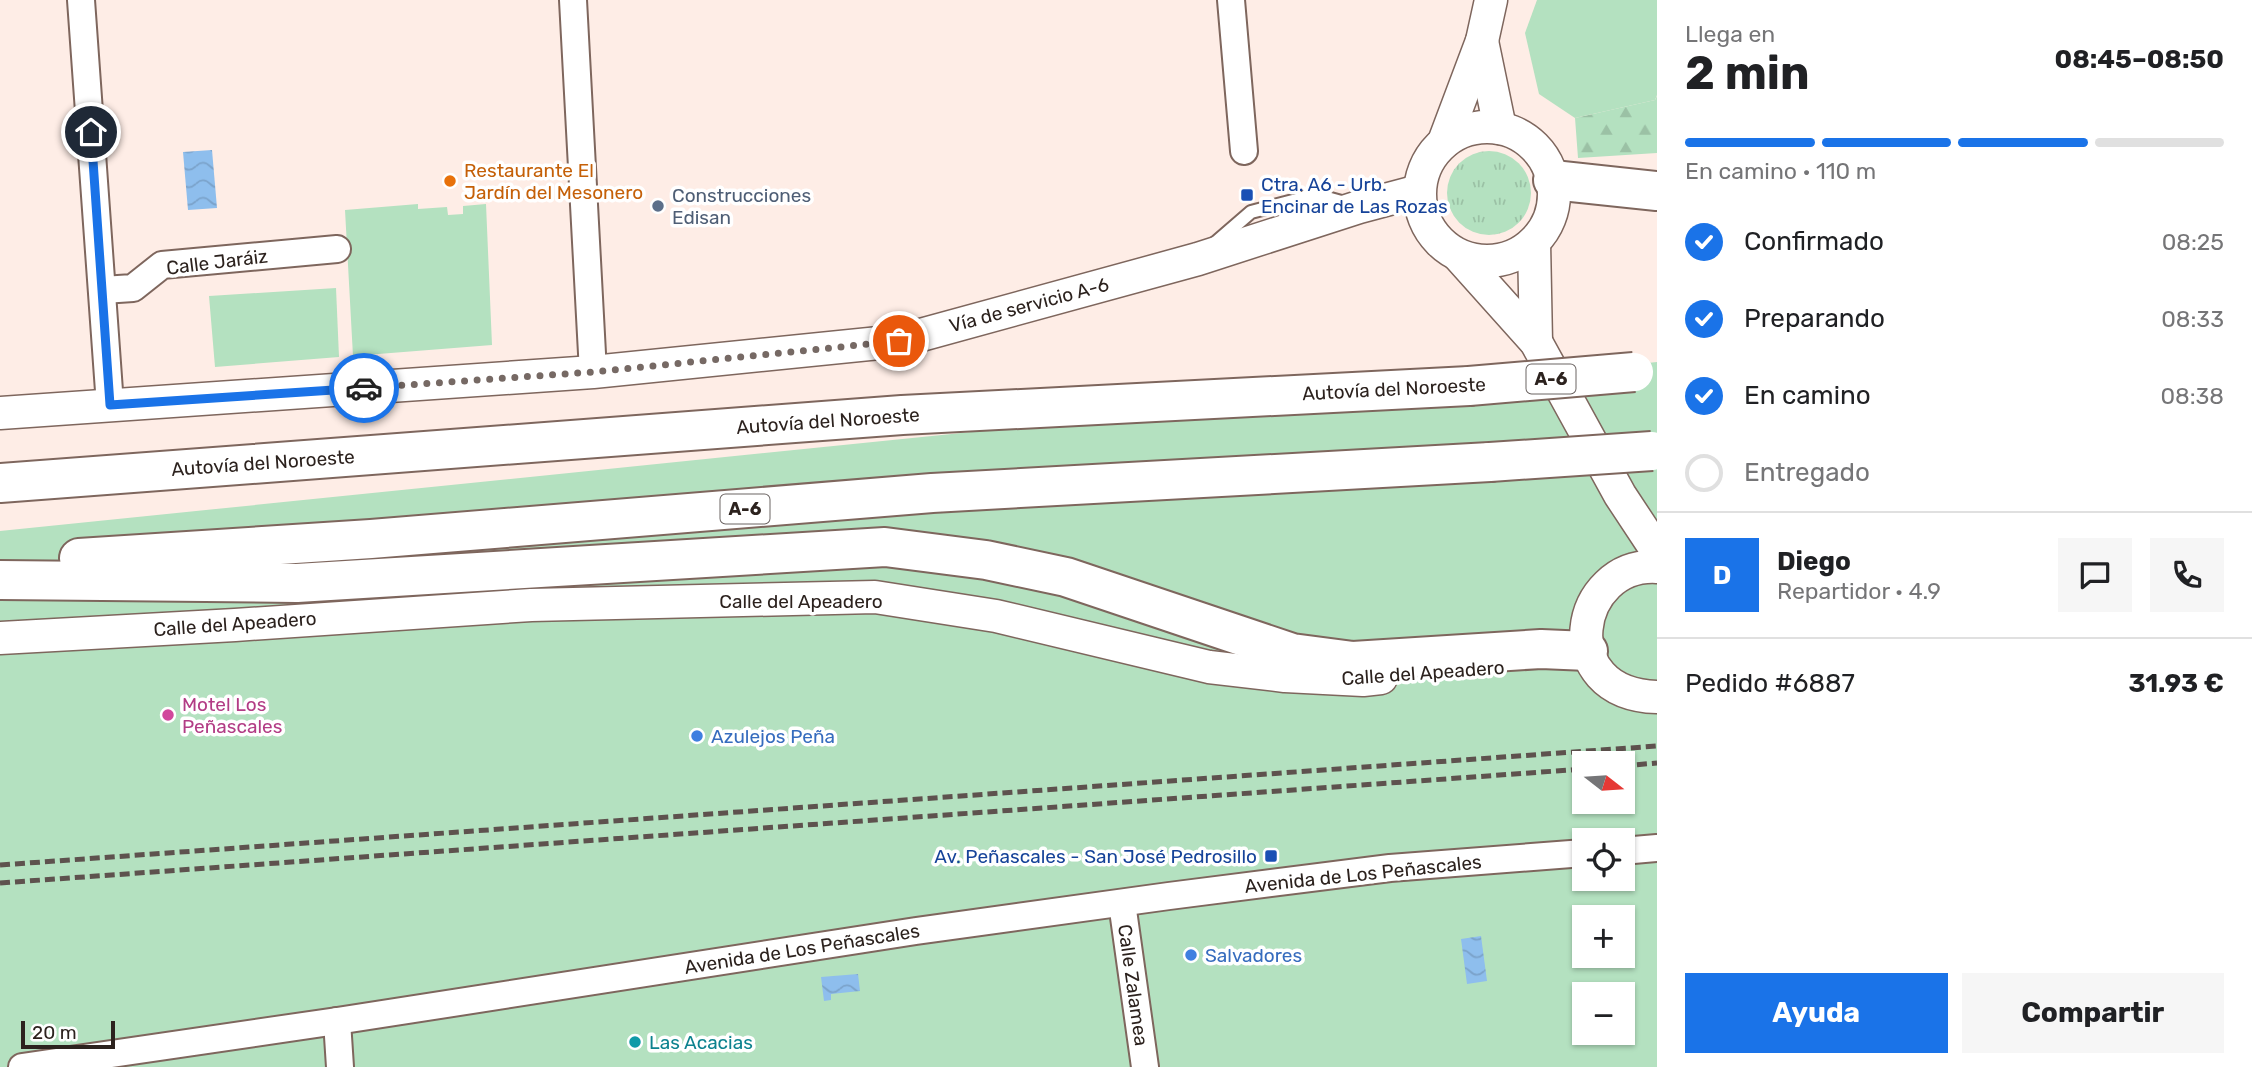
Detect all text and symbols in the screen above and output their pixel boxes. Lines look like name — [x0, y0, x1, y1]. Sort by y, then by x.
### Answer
text: Llega en — [1685, 20, 1775, 48]
text: 08:45–08:50 — [2054, 44, 2224, 75]
text: 2 min — [1685, 46, 1810, 101]
pin — [61, 102, 121, 162]
icon: home — [72, 113, 110, 151]
text: En camino · 110 m — [1685, 157, 1876, 185]
place label: Restaurante El Jardín del Mesonero — [464, 159, 643, 204]
marker: Restaurante El Jardín del Mesonero — [442, 173, 458, 189]
place label: Ctra. A6 - Urb. Encinar de Las Rozas — [1261, 173, 1448, 218]
place label: Construcciones Edisan — [672, 184, 811, 229]
marker: Ctra. A6 - Urb. Encinar de Las Rozas — [1239, 187, 1255, 203]
marker: Construcciones Edisan — [650, 198, 666, 214]
icon: check — [1685, 223, 1723, 261]
text: Confirmado — [1744, 226, 1884, 257]
text: 08:25 — [2162, 228, 2224, 256]
street label: Calle Jaráiz — [165, 244, 269, 280]
street label: Vía de servicio A-6 — [947, 273, 1111, 337]
icon: check — [1685, 300, 1723, 338]
text: Preparando — [1744, 303, 1885, 334]
text: 08:33 — [2161, 305, 2224, 333]
pin — [869, 311, 929, 371]
icon: bag — [880, 322, 918, 360]
courier — [329, 353, 399, 423]
road number: A-6 — [1526, 365, 1576, 394]
icon: car — [345, 369, 383, 407]
street label: Autovía del Noroeste — [1302, 373, 1486, 405]
icon: check — [1685, 377, 1723, 415]
text: En camino — [1744, 380, 1871, 411]
text: 08:38 — [2160, 382, 2224, 410]
street label: Autovía del Noroeste — [735, 403, 921, 439]
street label: Autovía del Noroeste — [170, 445, 356, 481]
text: Entregado — [1744, 457, 1870, 488]
road number: A-6 — [720, 494, 770, 524]
button: chat — [2058, 538, 2132, 612]
button: phone — [2150, 538, 2224, 612]
text: Diego — [1777, 546, 1851, 577]
text: D — [1713, 560, 1731, 591]
text: Repartidor · 4.9 — [1777, 577, 1941, 605]
street label: Calle del Apeadero — [719, 590, 883, 613]
street label: Calle del Apeadero — [153, 607, 317, 641]
street label: Calle del Apeadero — [1341, 656, 1505, 690]
text: Pedido #6887 — [1685, 668, 1855, 699]
text: 31.93 € — [2128, 668, 2224, 699]
place label: Motel Los Peñascales — [182, 693, 282, 738]
marker: Motel Los Peñascales — [160, 707, 176, 723]
place label: Azulejos Peña — [711, 725, 835, 748]
marker: Azulejos Peña — [689, 728, 705, 744]
north arrow — [1572, 751, 1634, 814]
map controls — [1572, 751, 1635, 1045]
button: locate — [1572, 828, 1635, 891]
place label: Av. Peñascales - San José Pedrosillo — [934, 845, 1257, 868]
marker: Av. Peñascales - San José Pedrosillo — [1263, 848, 1279, 864]
street label: Avenida de Los Peñascales — [1243, 850, 1483, 898]
button: + — [1572, 905, 1635, 968]
street label: Avenida de Los Peñascales — [683, 919, 921, 979]
street label: Calle Zalamea — [1113, 923, 1153, 1047]
place label: Salvadores — [1205, 944, 1302, 967]
marker: Salvadores — [1183, 947, 1199, 963]
button: Ayuda — [1685, 973, 1948, 1053]
button: Compartir — [1962, 973, 2224, 1053]
button: − — [1572, 982, 1635, 1045]
scale bar — [21, 1018, 116, 1050]
text: 20 m — [32, 1021, 77, 1044]
place label: Las Acacias — [649, 1031, 753, 1054]
marker: Las Acacias — [627, 1034, 643, 1050]

